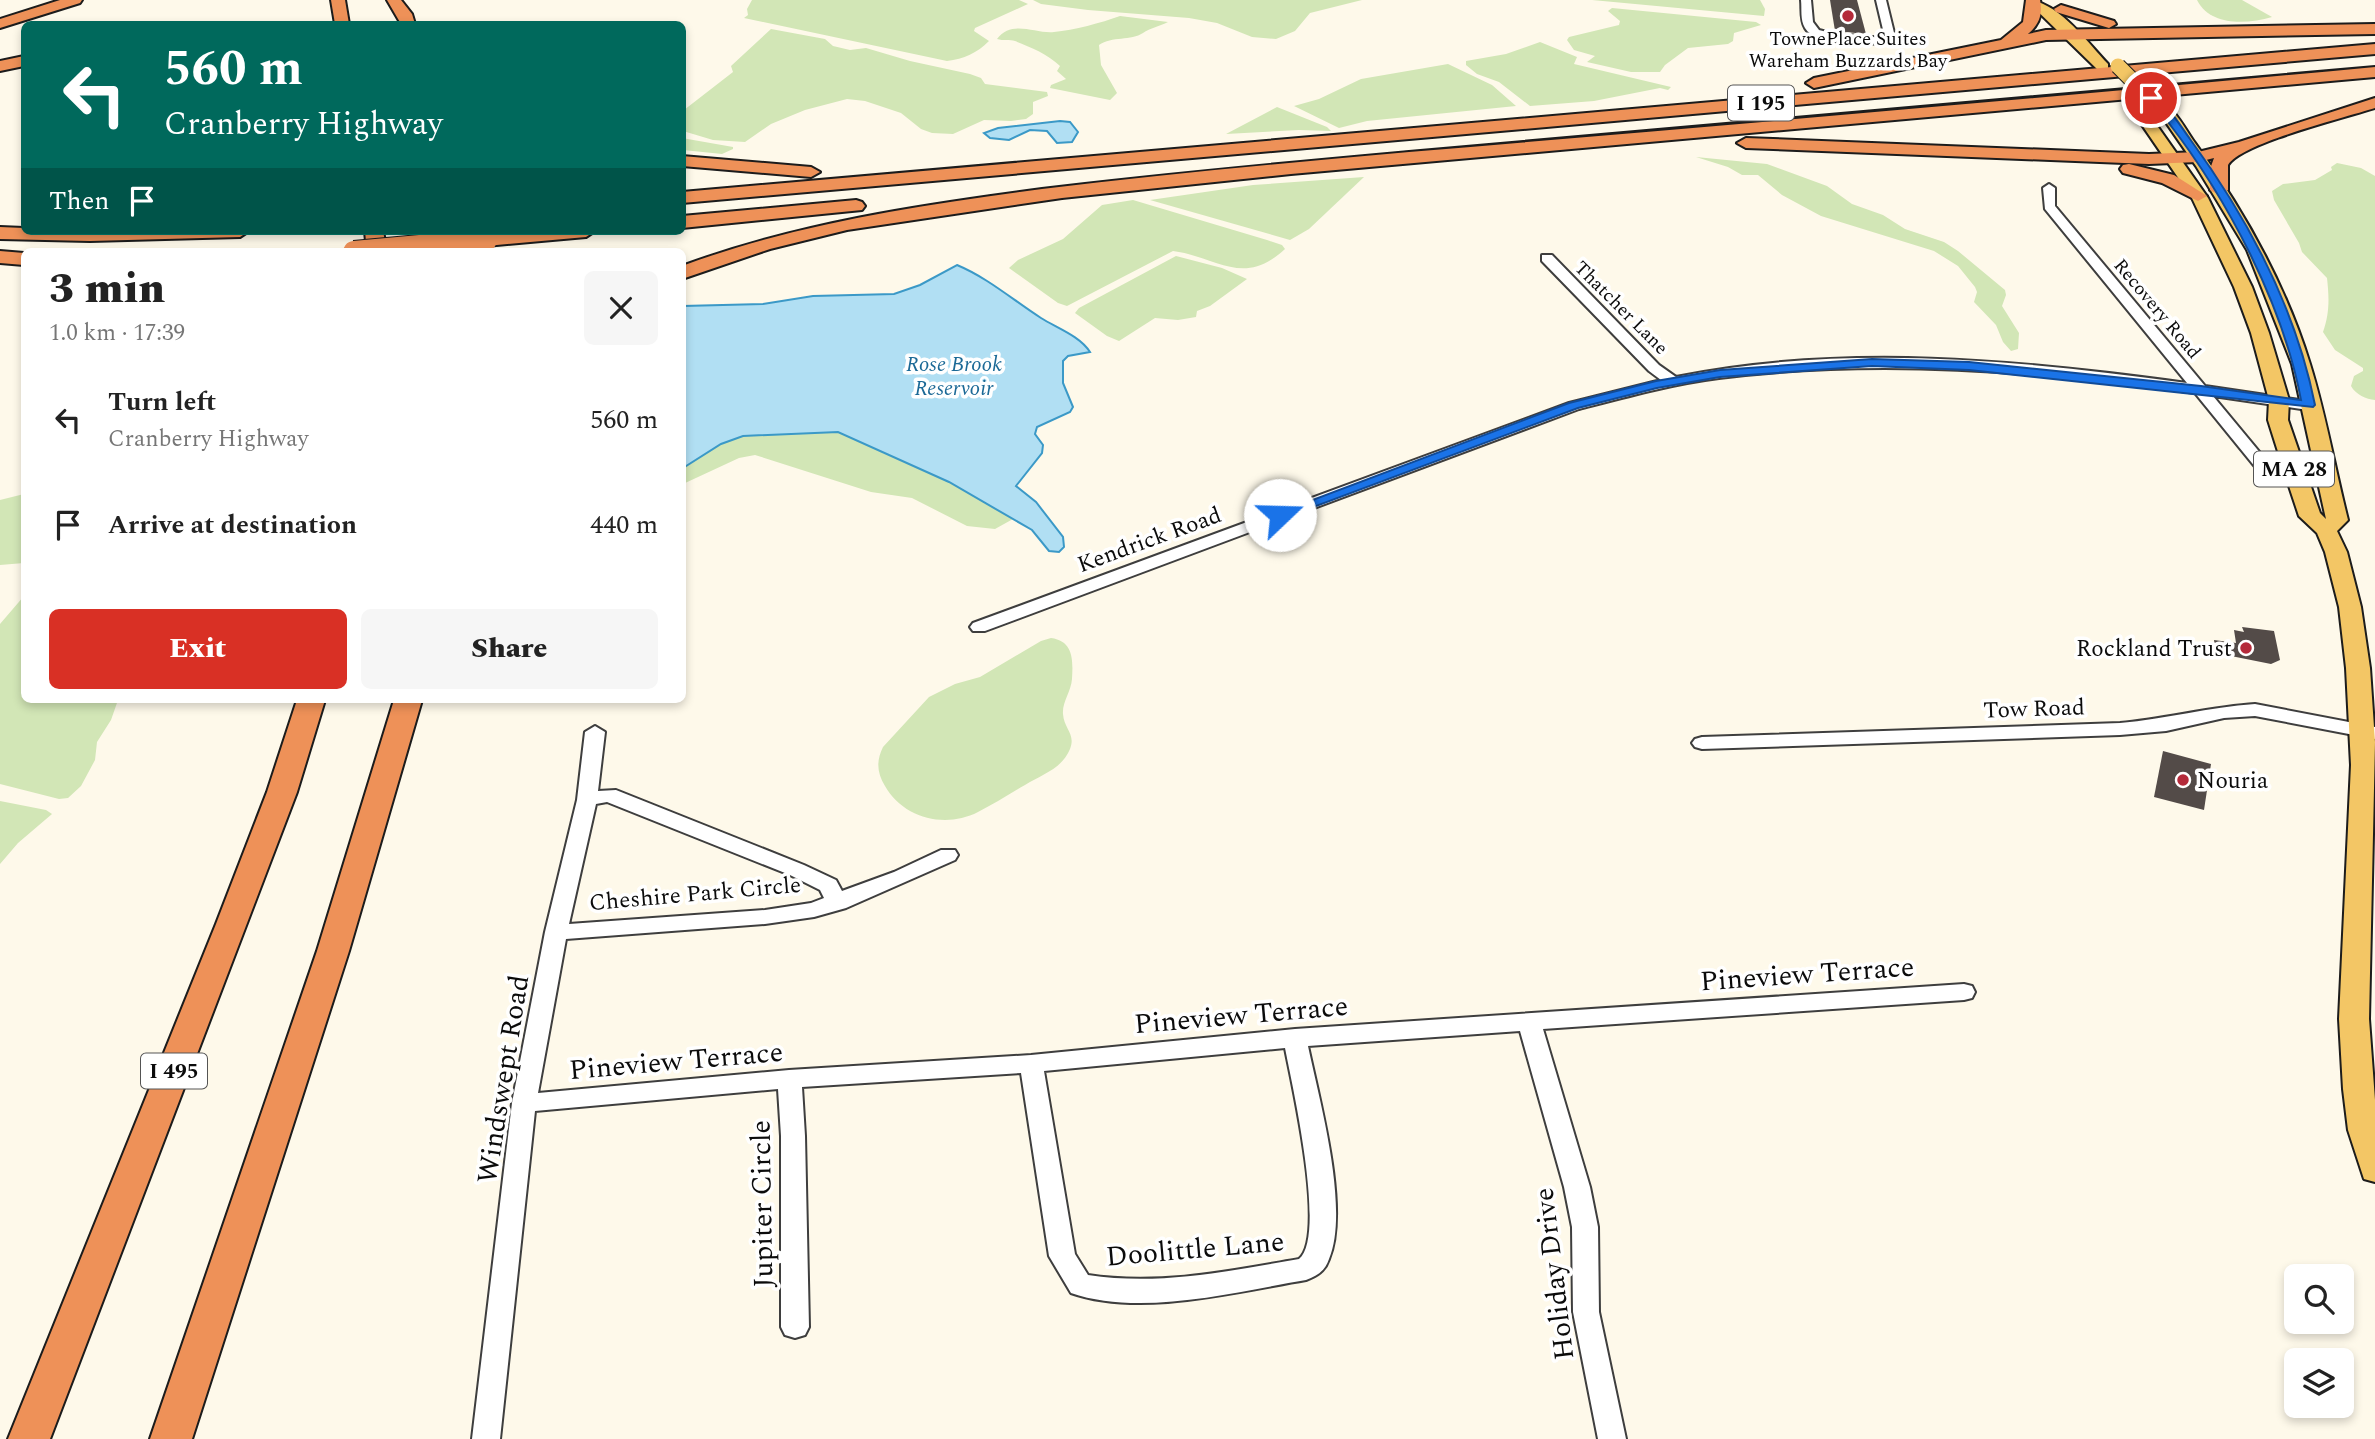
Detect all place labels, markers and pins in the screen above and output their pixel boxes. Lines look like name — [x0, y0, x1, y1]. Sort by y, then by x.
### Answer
marker: TownePlace Suites Wareham Buzzards Bay — [1840, 8, 1856, 24]
place label: TownePlace Suites Wareham Buzzards Bay — [1749, 25, 1948, 76]
pin — [2121, 68, 2181, 128]
place label: Rockland Trust — [2076, 632, 2232, 667]
marker: Rockland Trust — [2238, 640, 2254, 656]
place label: Nouria — [2197, 764, 2268, 799]
marker: Nouria — [2175, 772, 2191, 788]

